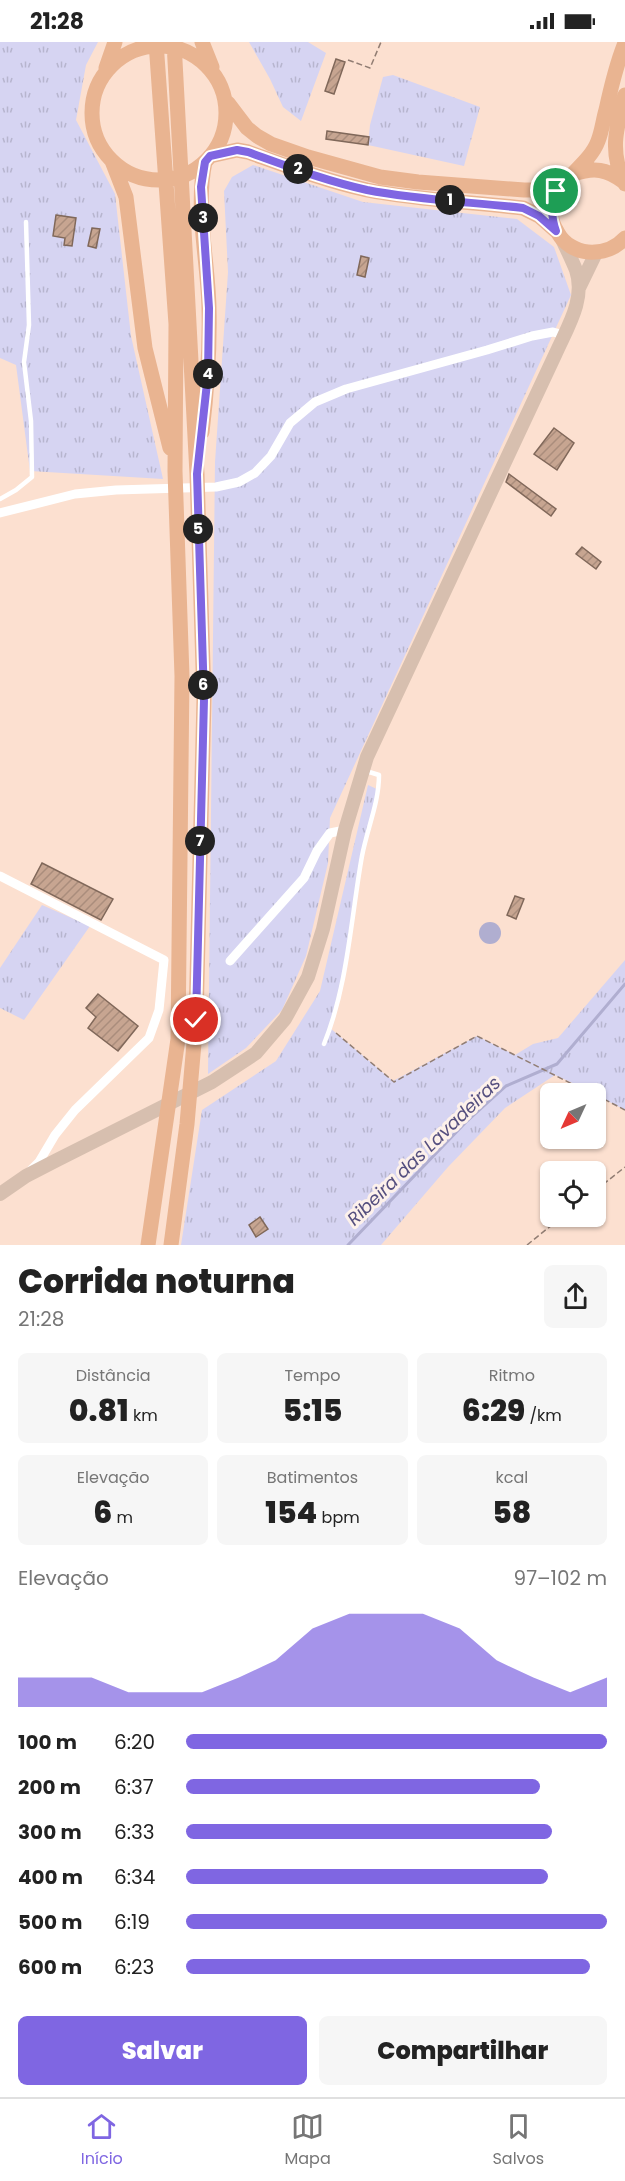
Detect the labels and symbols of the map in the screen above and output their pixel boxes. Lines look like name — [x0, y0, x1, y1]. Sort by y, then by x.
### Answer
pin: 2 — [283, 154, 313, 184]
pin — [530, 165, 581, 216]
pin: 1 — [435, 185, 465, 215]
pin: 3 — [188, 203, 218, 233]
pin: 4 — [193, 359, 223, 389]
pin: 5 — [183, 514, 213, 544]
pin: 6 — [188, 670, 218, 700]
pin: 7 — [185, 826, 215, 856]
pin — [170, 994, 221, 1045]
water label: Ribeira das Lavadeiras — [341, 1071, 506, 1231]
north arrow — [540, 1083, 606, 1149]

